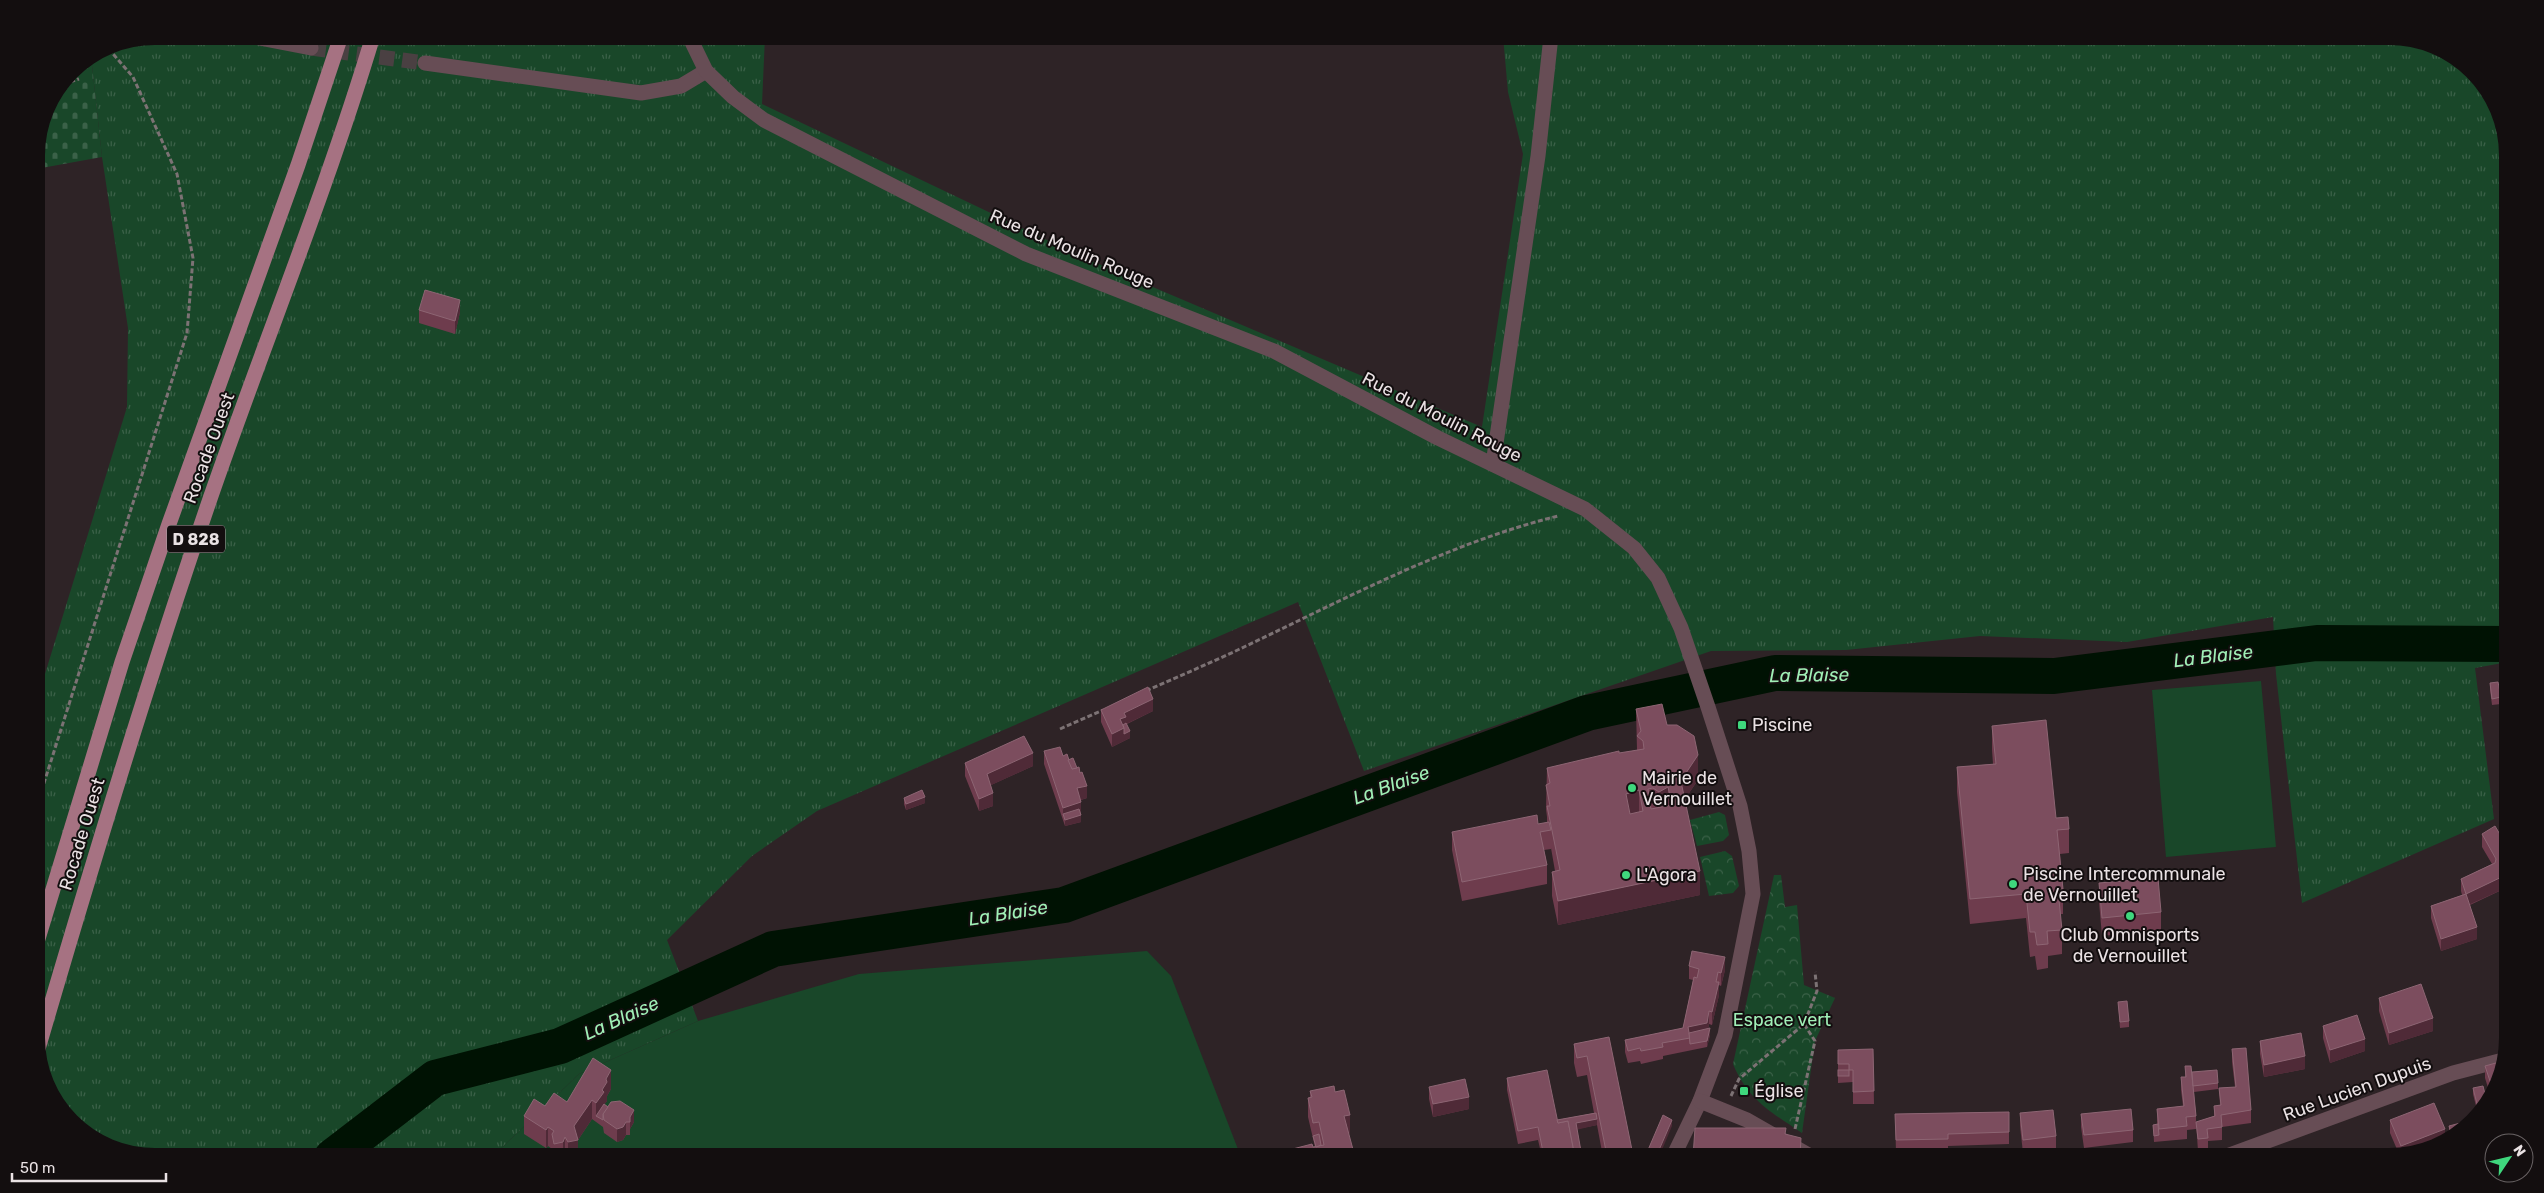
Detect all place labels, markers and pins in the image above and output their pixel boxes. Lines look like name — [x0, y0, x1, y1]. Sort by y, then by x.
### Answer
place label: Piscine — [1752, 714, 1812, 736]
marker: Piscine — [1736, 719, 1748, 731]
place label: Mairie de Vernouillet — [1642, 767, 1732, 810]
marker: Mairie de Vernouillet — [1626, 782, 1638, 794]
place label: Piscine Intercommunale de Vernouillet — [2023, 863, 2226, 906]
place label: L'Agora — [1636, 864, 1697, 886]
marker: L'Agora — [1620, 869, 1632, 881]
marker: Piscine Intercommunale de Vernouillet — [2007, 878, 2019, 890]
marker: Club Omnisports de Vernouillet — [2124, 910, 2136, 922]
place label: Club Omnisports de Vernouillet — [2060, 924, 2200, 967]
place label: Église — [1754, 1080, 1804, 1102]
marker: Église — [1738, 1085, 1750, 1097]

